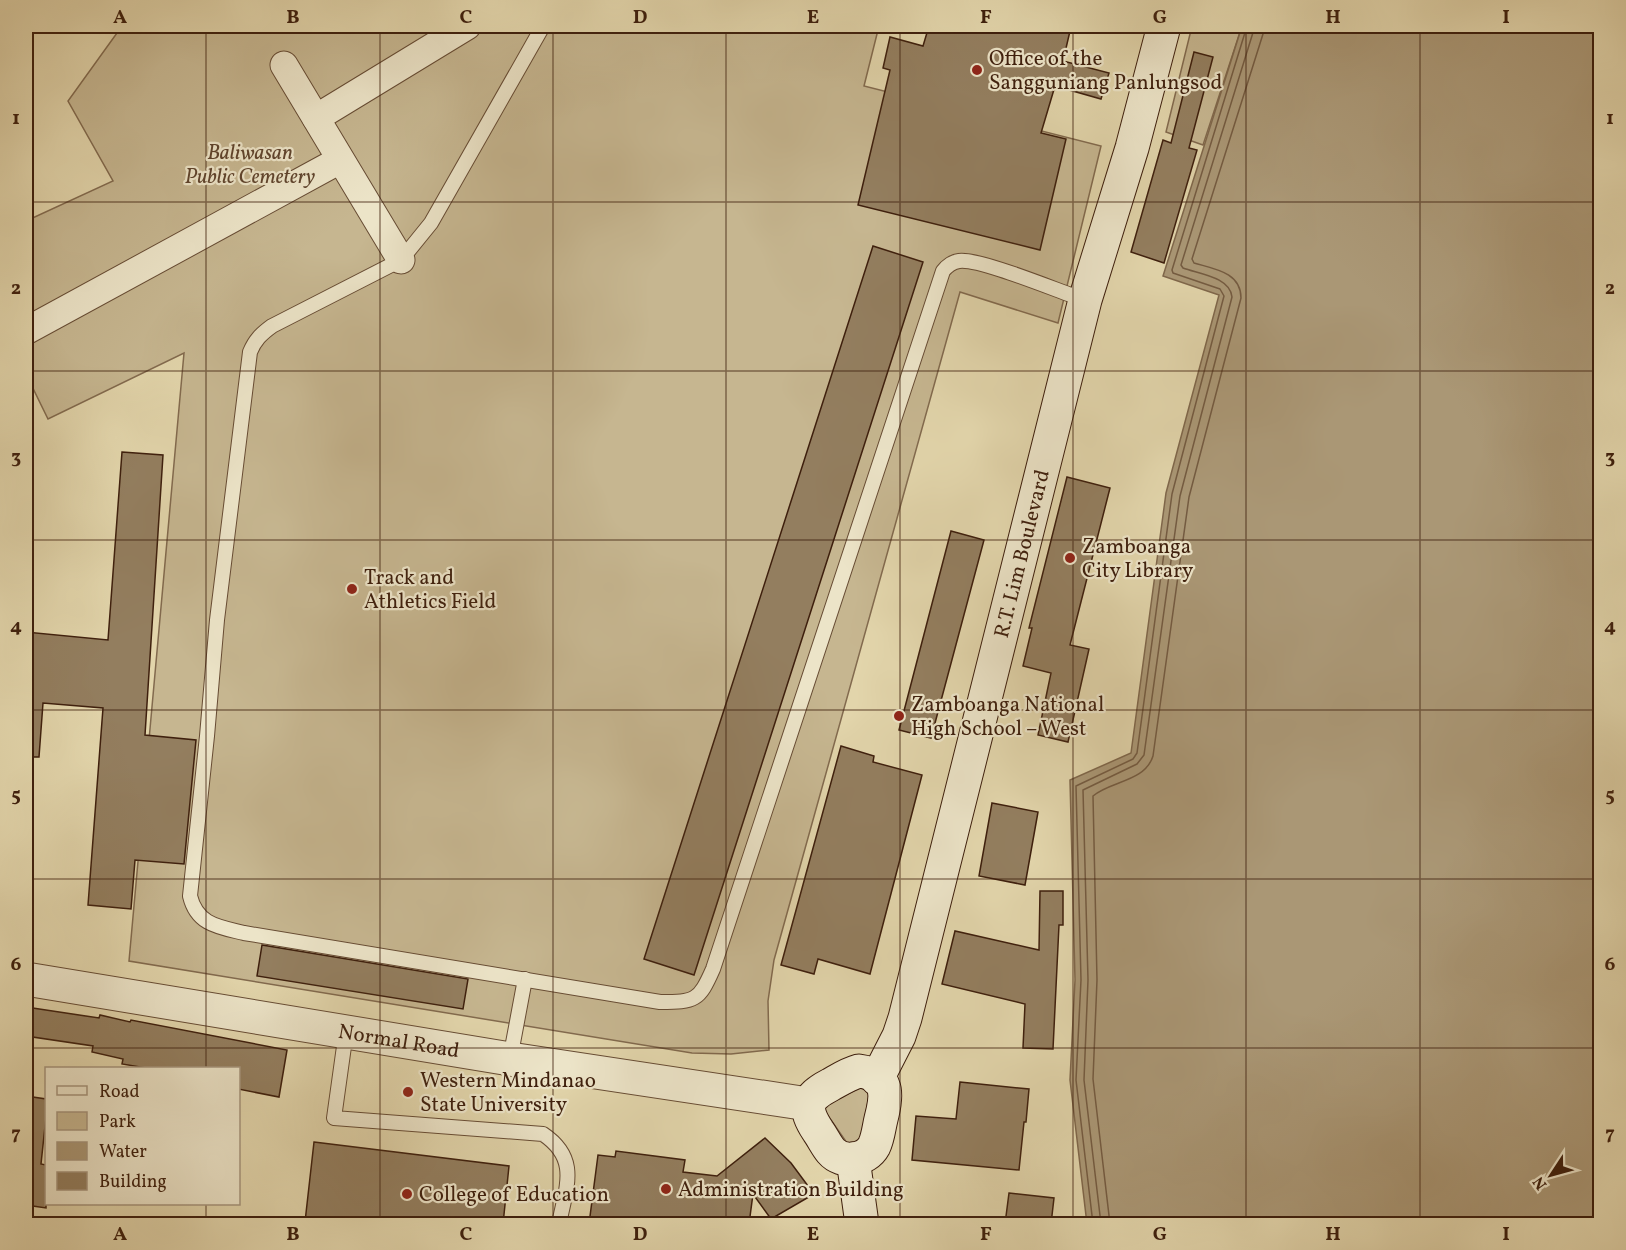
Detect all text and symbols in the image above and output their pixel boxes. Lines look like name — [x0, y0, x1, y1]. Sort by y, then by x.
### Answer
text: A — [113, 4, 127, 32]
text: B — [286, 4, 300, 32]
text: C — [460, 4, 473, 32]
text: D — [633, 4, 647, 32]
text: E — [807, 4, 819, 32]
text: F — [980, 4, 992, 32]
text: G — [1153, 4, 1167, 32]
text: H — [1325, 4, 1341, 32]
text: I — [1502, 4, 1510, 32]
place label: Office of the Sangguniang Panlungsod — [989, 45, 1222, 98]
marker: Office of the Sangguniang Panlungsod — [970, 63, 984, 77]
text: 1 — [12, 105, 20, 133]
text: 1 — [1606, 105, 1614, 133]
park label: Baliwasan Public Cemetery — [185, 139, 316, 192]
text: 2 — [11, 275, 21, 303]
text: 2 — [1605, 275, 1615, 303]
text: 3 — [11, 444, 21, 472]
text: 3 — [1605, 444, 1615, 472]
street label: R.T. Lim Boulevard — [988, 467, 1058, 641]
place label: Zamboanga City Library — [1082, 533, 1194, 586]
marker: Zamboanga City Library — [1063, 551, 1077, 565]
place label: Track and Athletics Field — [364, 564, 496, 617]
marker: Track and Athletics Field — [345, 582, 359, 596]
text: 4 — [10, 613, 22, 641]
text: 4 — [1604, 613, 1616, 641]
place label: Zamboanga National High School – West — [911, 691, 1104, 744]
marker: Zamboanga National High School – West — [892, 709, 906, 723]
text: 5 — [11, 782, 21, 810]
text: 5 — [1605, 782, 1615, 810]
text: 6 — [11, 951, 22, 979]
text: 6 — [1605, 951, 1616, 979]
street label: Normal Road — [336, 1018, 462, 1066]
legend — [45, 1067, 240, 1205]
place label: Western Mindanao State University — [420, 1067, 596, 1120]
text: Road — [99, 1080, 140, 1105]
marker: Western Mindanao State University — [401, 1085, 415, 1099]
text: Park — [99, 1110, 136, 1135]
text: 7 — [11, 1120, 21, 1148]
text: 7 — [1605, 1120, 1615, 1148]
text: Water — [99, 1140, 147, 1165]
north arrow — [1521, 1145, 1581, 1205]
text: Building — [99, 1170, 167, 1195]
text: N — [1528, 1171, 1553, 1194]
place label: Administration Building — [678, 1176, 904, 1205]
place label: College of Education — [419, 1181, 609, 1210]
marker: Administration Building — [659, 1182, 673, 1196]
marker: College of Education — [400, 1187, 414, 1201]
text: A — [113, 1221, 127, 1249]
text: B — [286, 1221, 300, 1249]
text: C — [460, 1221, 473, 1249]
text: D — [633, 1221, 647, 1249]
text: E — [807, 1221, 819, 1249]
text: F — [980, 1221, 992, 1249]
text: G — [1153, 1221, 1167, 1249]
text: H — [1325, 1221, 1341, 1249]
text: I — [1502, 1221, 1510, 1249]

